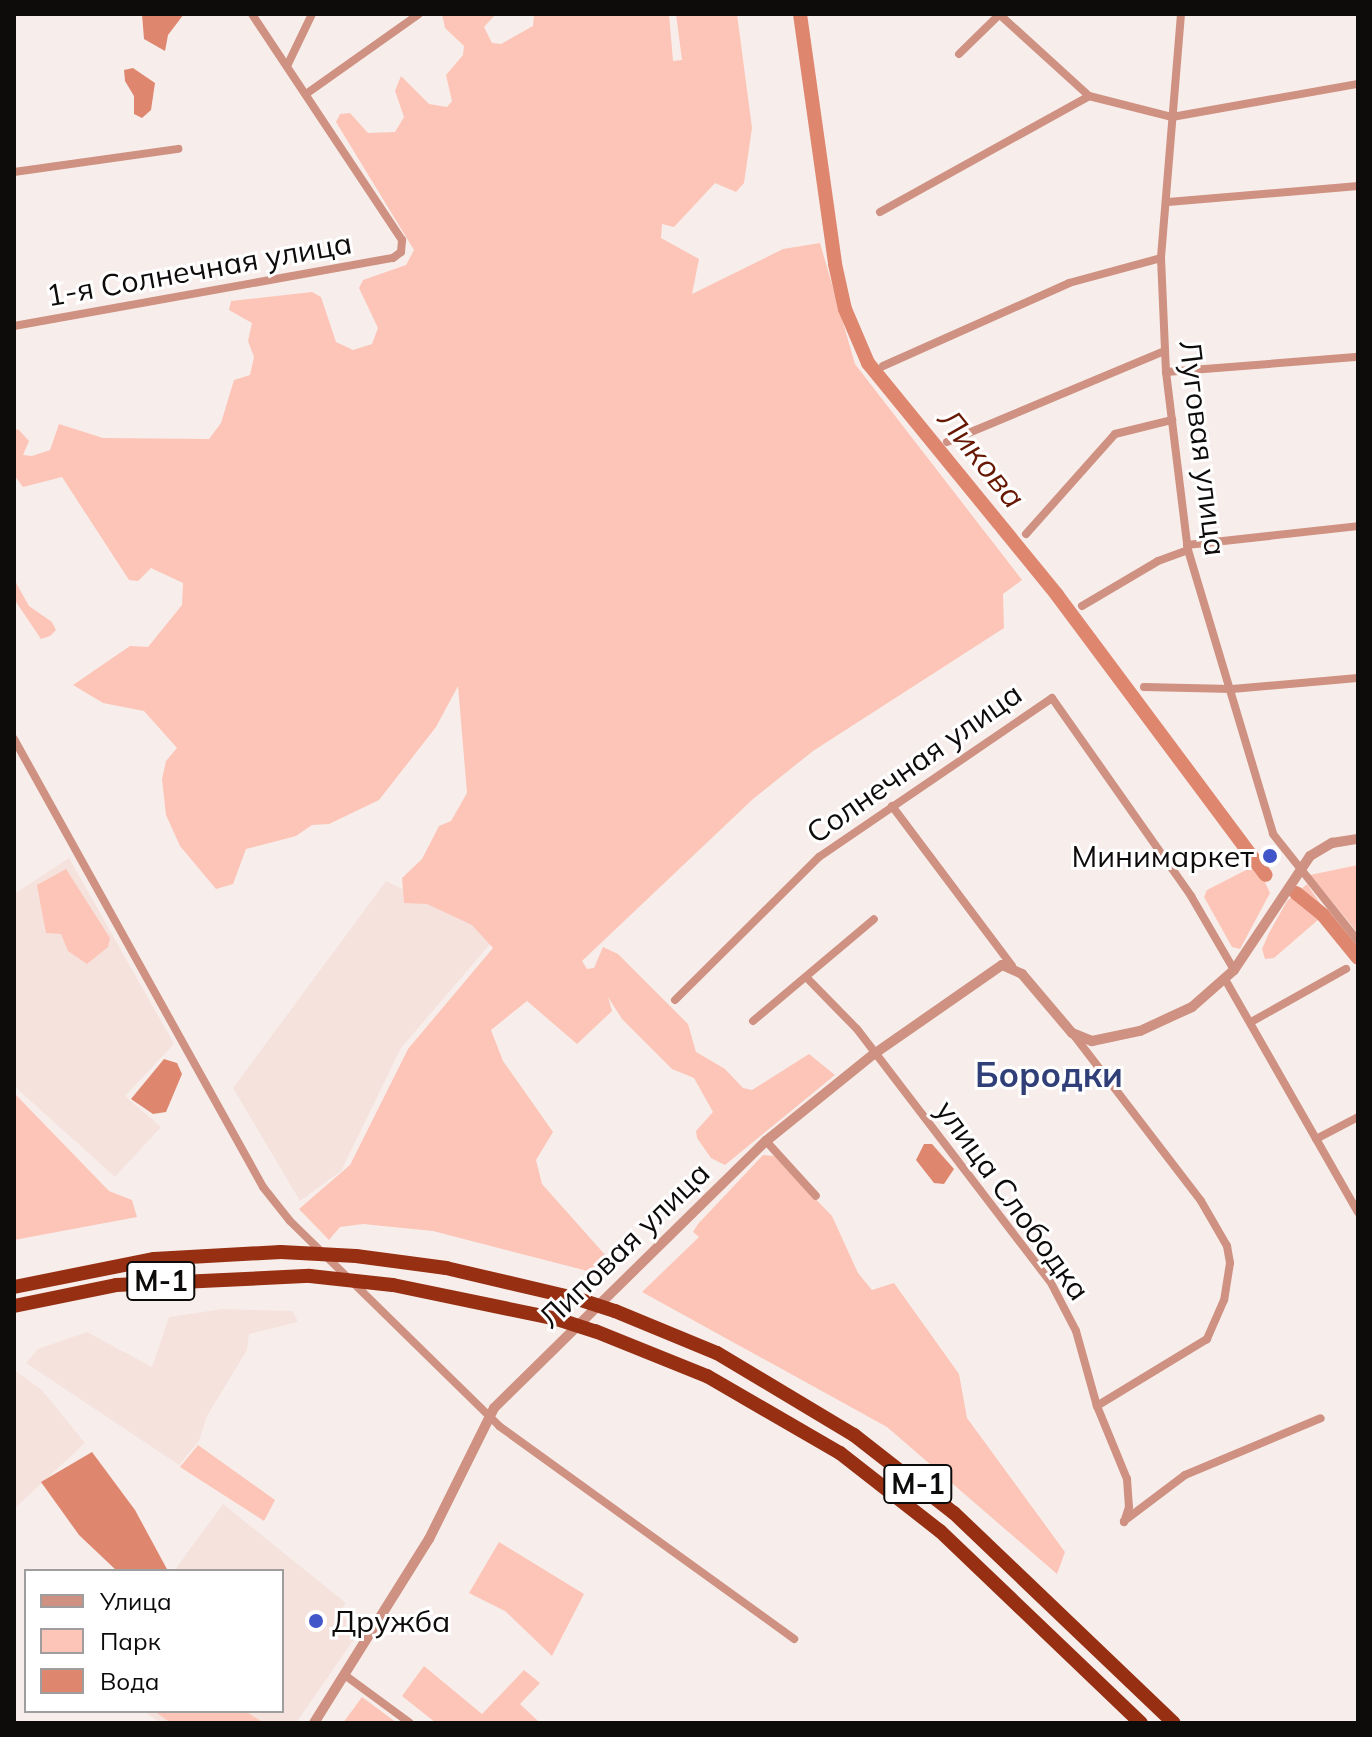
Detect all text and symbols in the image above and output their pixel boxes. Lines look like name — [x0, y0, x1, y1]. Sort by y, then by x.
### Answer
street label: 1-я Солнечная улица — [43, 224, 355, 314]
street label: Луговая улица — [1172, 338, 1234, 558]
water label: Ликова — [930, 401, 1034, 515]
street label: Солнечная улица — [799, 675, 1029, 851]
place label: Минимаркет — [1071, 838, 1254, 874]
marker: Минимаркет — [1261, 847, 1279, 865]
district label: Бородки — [975, 1055, 1123, 1095]
street label: улица Слободка — [928, 1093, 1098, 1307]
street label: Липовая улица — [531, 1155, 717, 1335]
road number: М-1 — [125, 1257, 197, 1305]
road number: М-1 — [882, 1460, 954, 1508]
legend — [24, 1569, 284, 1713]
text: Улица — [100, 1586, 172, 1616]
place label: Дружба — [332, 1603, 450, 1639]
marker: Дружба — [307, 1612, 325, 1630]
text: Парк — [100, 1626, 161, 1656]
text: Вода — [100, 1666, 160, 1696]

